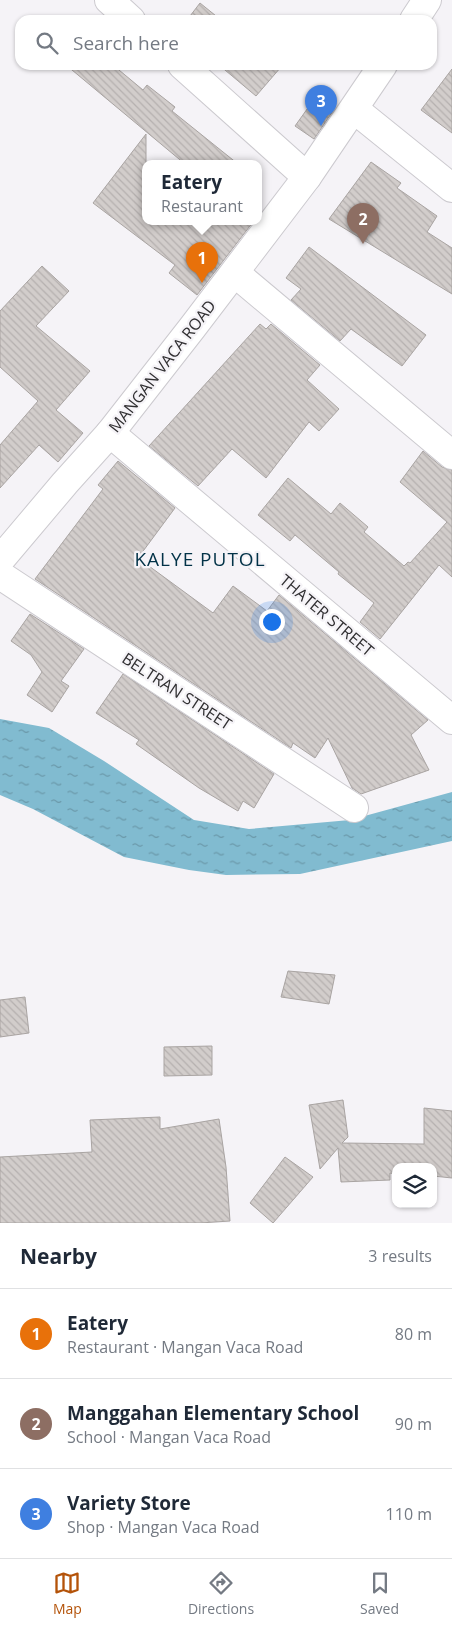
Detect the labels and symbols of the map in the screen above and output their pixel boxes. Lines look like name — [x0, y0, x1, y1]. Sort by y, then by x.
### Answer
pin: 3 — [305, 85, 337, 126]
pin: 2 — [347, 203, 379, 244]
pin: 1 — [186, 242, 218, 283]
street label: MANGAN VACA ROAD — [103, 295, 221, 437]
district label: KALYE PUTOL — [134, 546, 266, 572]
street label: THATER STREET — [275, 569, 379, 661]
your location — [259, 609, 285, 635]
street label: BELTRAN STREET — [118, 647, 236, 735]

